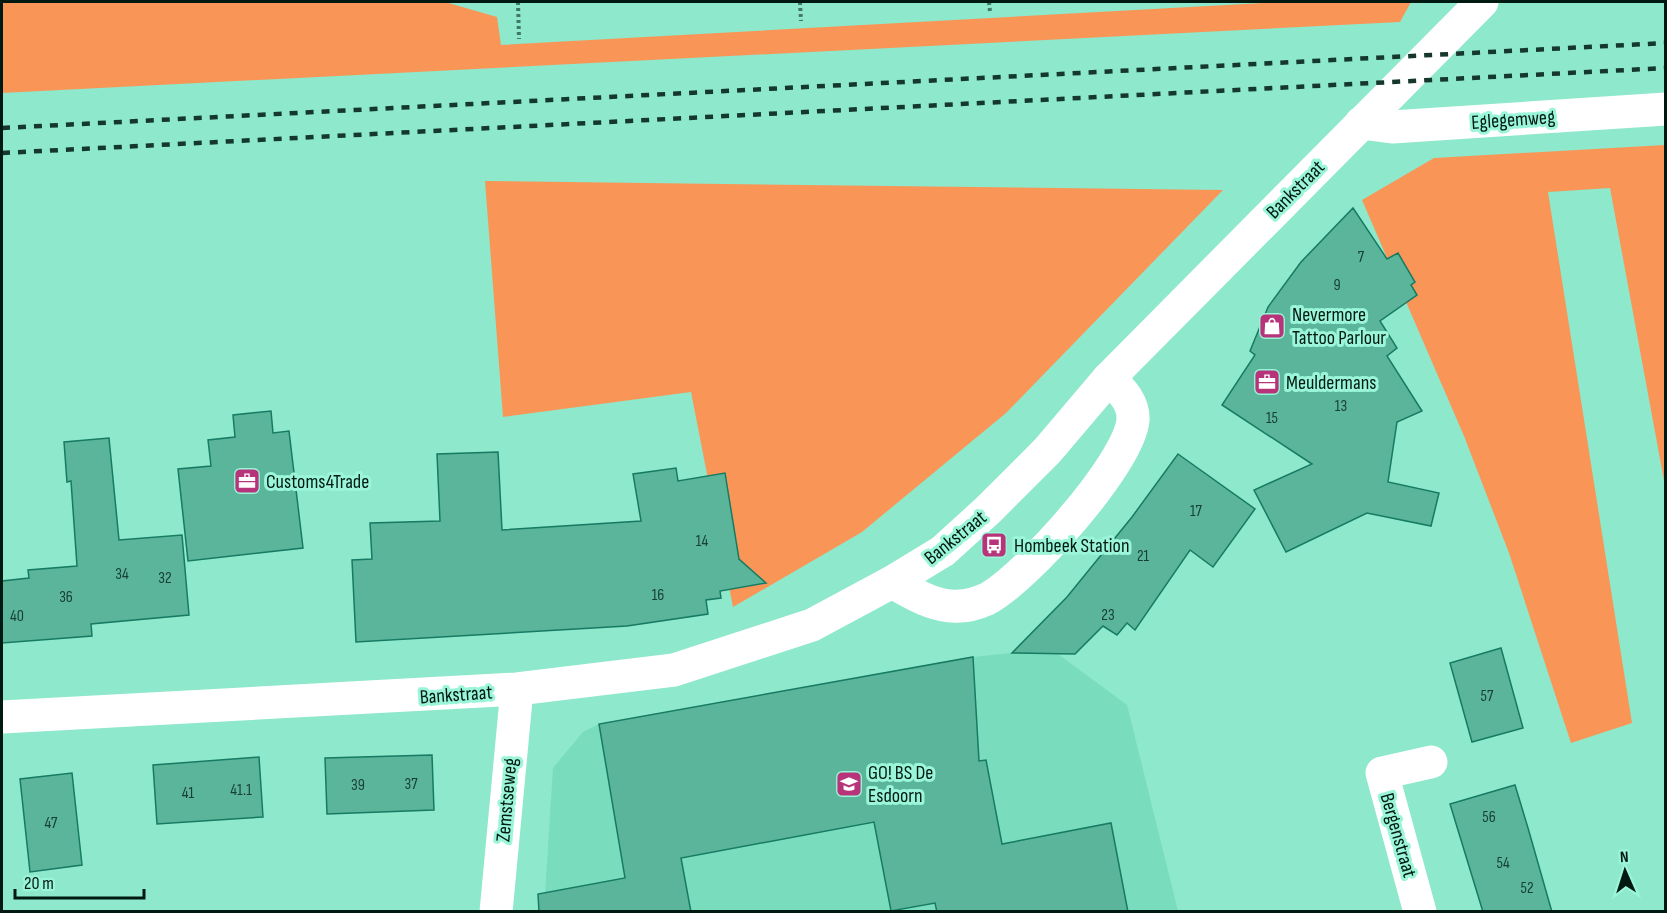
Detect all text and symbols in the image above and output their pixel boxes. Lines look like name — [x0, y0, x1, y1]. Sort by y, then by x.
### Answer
street label: Eglegemweg — [1470, 105, 1556, 135]
street label: Bankstraat — [1261, 155, 1330, 224]
house number: 7 — [1358, 248, 1365, 267]
house number: 9 — [1333, 276, 1341, 295]
place label: Nevermore Tattoo Parlour — [1292, 303, 1386, 350]
shop icon: Nevermore Tattoo Parlour — [1257, 311, 1287, 341]
office icon: Meuldermans — [1252, 367, 1282, 397]
place label: Meuldermans — [1286, 371, 1376, 395]
house number: 13 — [1335, 397, 1347, 416]
house number: 15 — [1266, 409, 1278, 428]
office icon: Customs4Trade — [232, 466, 262, 496]
place label: Customs4Trade — [266, 470, 369, 494]
house number: 17 — [1190, 502, 1203, 521]
street label: Bankstraat — [920, 506, 991, 570]
bus stop icon: Hombeek Station — [979, 530, 1009, 560]
house number: 14 — [696, 532, 708, 551]
place label: Hombeek Station — [1014, 534, 1129, 558]
house number: 21 — [1137, 547, 1150, 566]
house number: 34 — [115, 565, 129, 584]
house number: 32 — [158, 569, 172, 588]
house number: 16 — [652, 586, 664, 605]
house number: 36 — [59, 588, 73, 607]
house number: 23 — [1101, 606, 1115, 625]
house number: 40 — [10, 607, 24, 626]
street label: Bankstraat — [419, 680, 493, 710]
house number: 57 — [1481, 687, 1494, 706]
street label: Zemstseweg — [491, 757, 523, 843]
place label: GO! BS De Esdoorn — [868, 761, 933, 808]
school or university icon: GO! BS De Esdoorn — [834, 769, 864, 799]
house number: 37 — [404, 775, 418, 794]
house number: 39 — [351, 776, 365, 795]
house number: 41.1 — [230, 781, 252, 800]
house number: 41 — [182, 784, 195, 803]
street label: Bergenstraat — [1375, 790, 1422, 880]
house number: 56 — [1482, 808, 1496, 827]
house number: 47 — [45, 814, 58, 833]
north arrow — [1595, 841, 1655, 901]
text: N — [1620, 848, 1629, 867]
house number: 54 — [1496, 854, 1510, 873]
scale bar — [15, 862, 144, 900]
text: 20 m — [24, 873, 54, 894]
house number: 52 — [1520, 879, 1534, 898]

